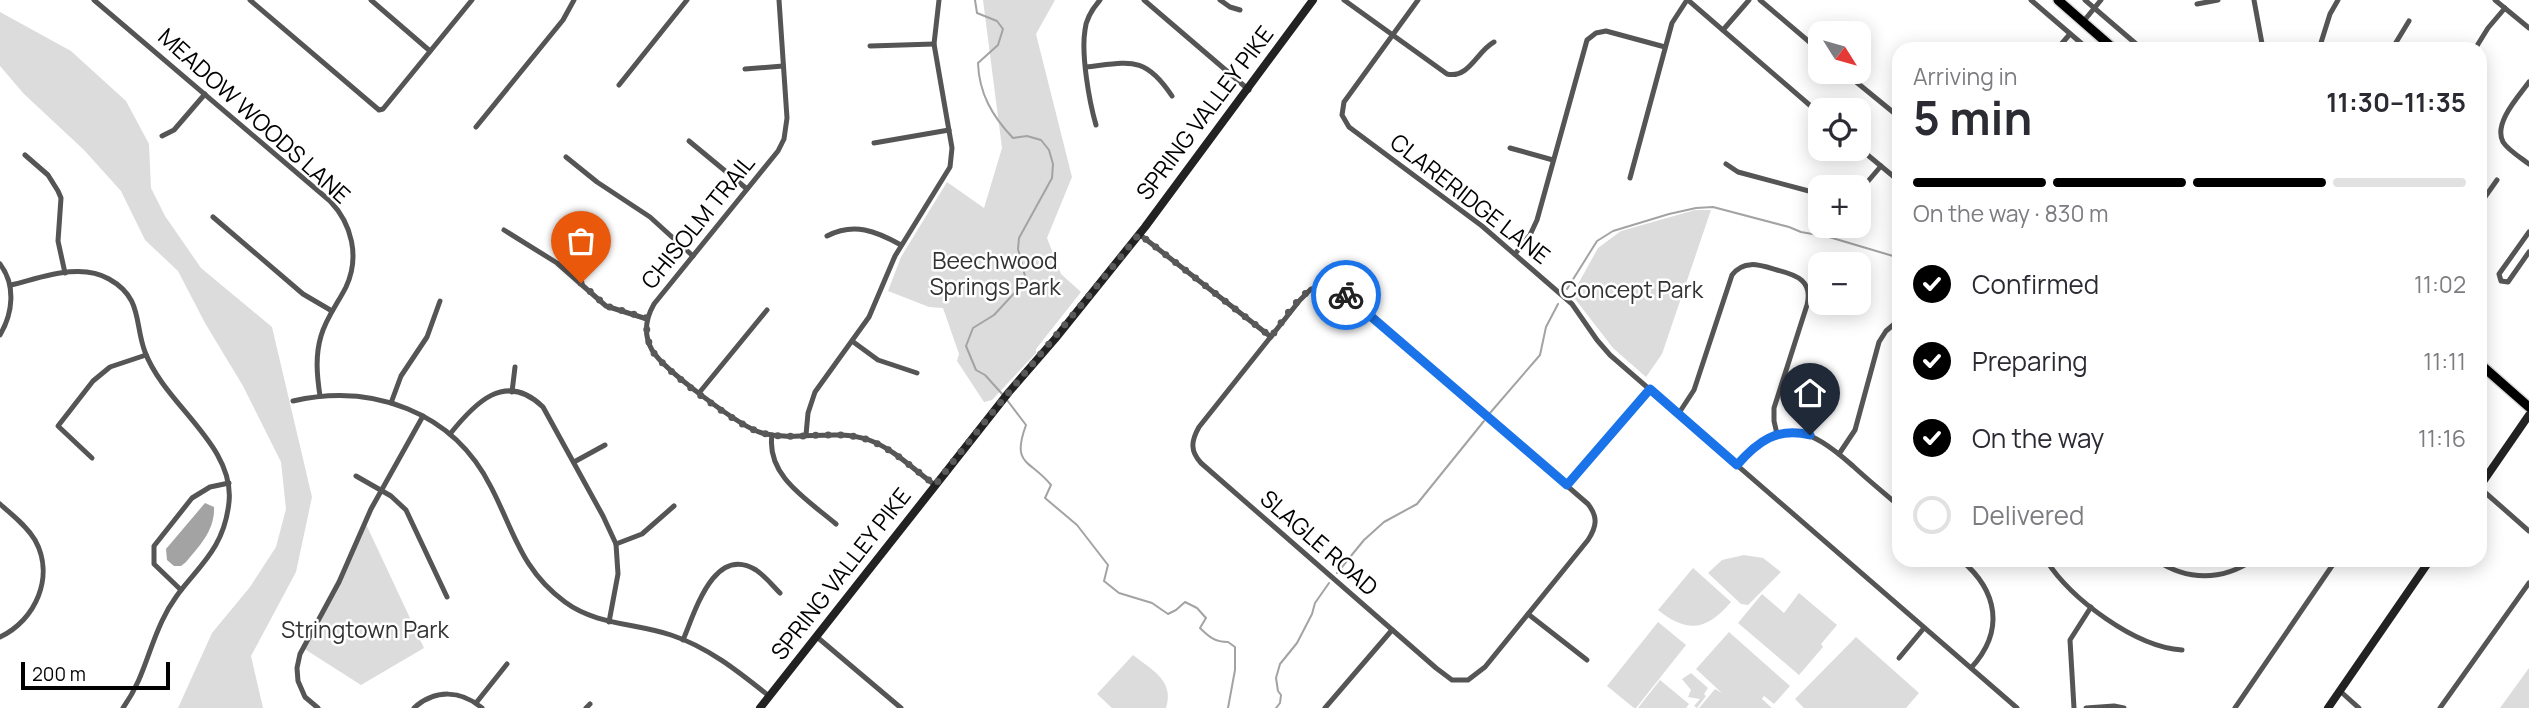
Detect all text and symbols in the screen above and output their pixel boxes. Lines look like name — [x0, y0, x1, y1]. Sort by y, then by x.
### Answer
street label: SPRING VALLEY PIKE — [1128, 19, 1280, 206]
street label: MEADOW WOODS LANE — [152, 20, 358, 210]
north arrow — [1808, 21, 1871, 84]
map controls — [1808, 21, 1871, 315]
text: Arriving in — [1913, 60, 2018, 92]
text: 11:30–11:35 — [2326, 84, 2466, 120]
text: 5 min — [1913, 86, 2032, 149]
button: locate — [1808, 98, 1871, 161]
street label: CLARERIDGE LANE — [1384, 126, 1557, 271]
street label: CHISOLM TRAIL — [633, 147, 761, 295]
button: + — [1808, 175, 1871, 238]
text: On the way · 830 m — [1913, 197, 2109, 229]
pin — [551, 211, 611, 283]
icon: bag — [562, 222, 600, 260]
park label: Beechwood Springs Park — [929, 244, 1061, 302]
button: − — [1808, 252, 1871, 315]
courier — [1311, 260, 1381, 330]
icon: check — [1913, 265, 1951, 303]
text: Confirmed — [1972, 266, 2099, 302]
text: 11:02 — [2414, 268, 2466, 300]
park label: Concept Park — [1561, 273, 1704, 305]
icon: bike — [1327, 276, 1365, 314]
icon: check — [1913, 342, 1951, 380]
text: Preparing — [1972, 343, 2088, 379]
text: 11:11 — [2423, 345, 2466, 377]
pin — [1780, 363, 1840, 435]
icon: home — [1791, 374, 1829, 412]
icon: check — [1913, 419, 1951, 457]
text: On the way — [1972, 420, 2104, 456]
text: 11:16 — [2418, 422, 2466, 454]
street label: SPRING VALLEY PIKE — [763, 481, 918, 666]
street label: SLAGLE ROAD — [1254, 482, 1385, 602]
text: Delivered — [1972, 497, 2084, 533]
park label: Stringtown Park — [281, 613, 450, 645]
scale bar — [21, 659, 170, 691]
text: 200 m — [32, 661, 86, 687]

